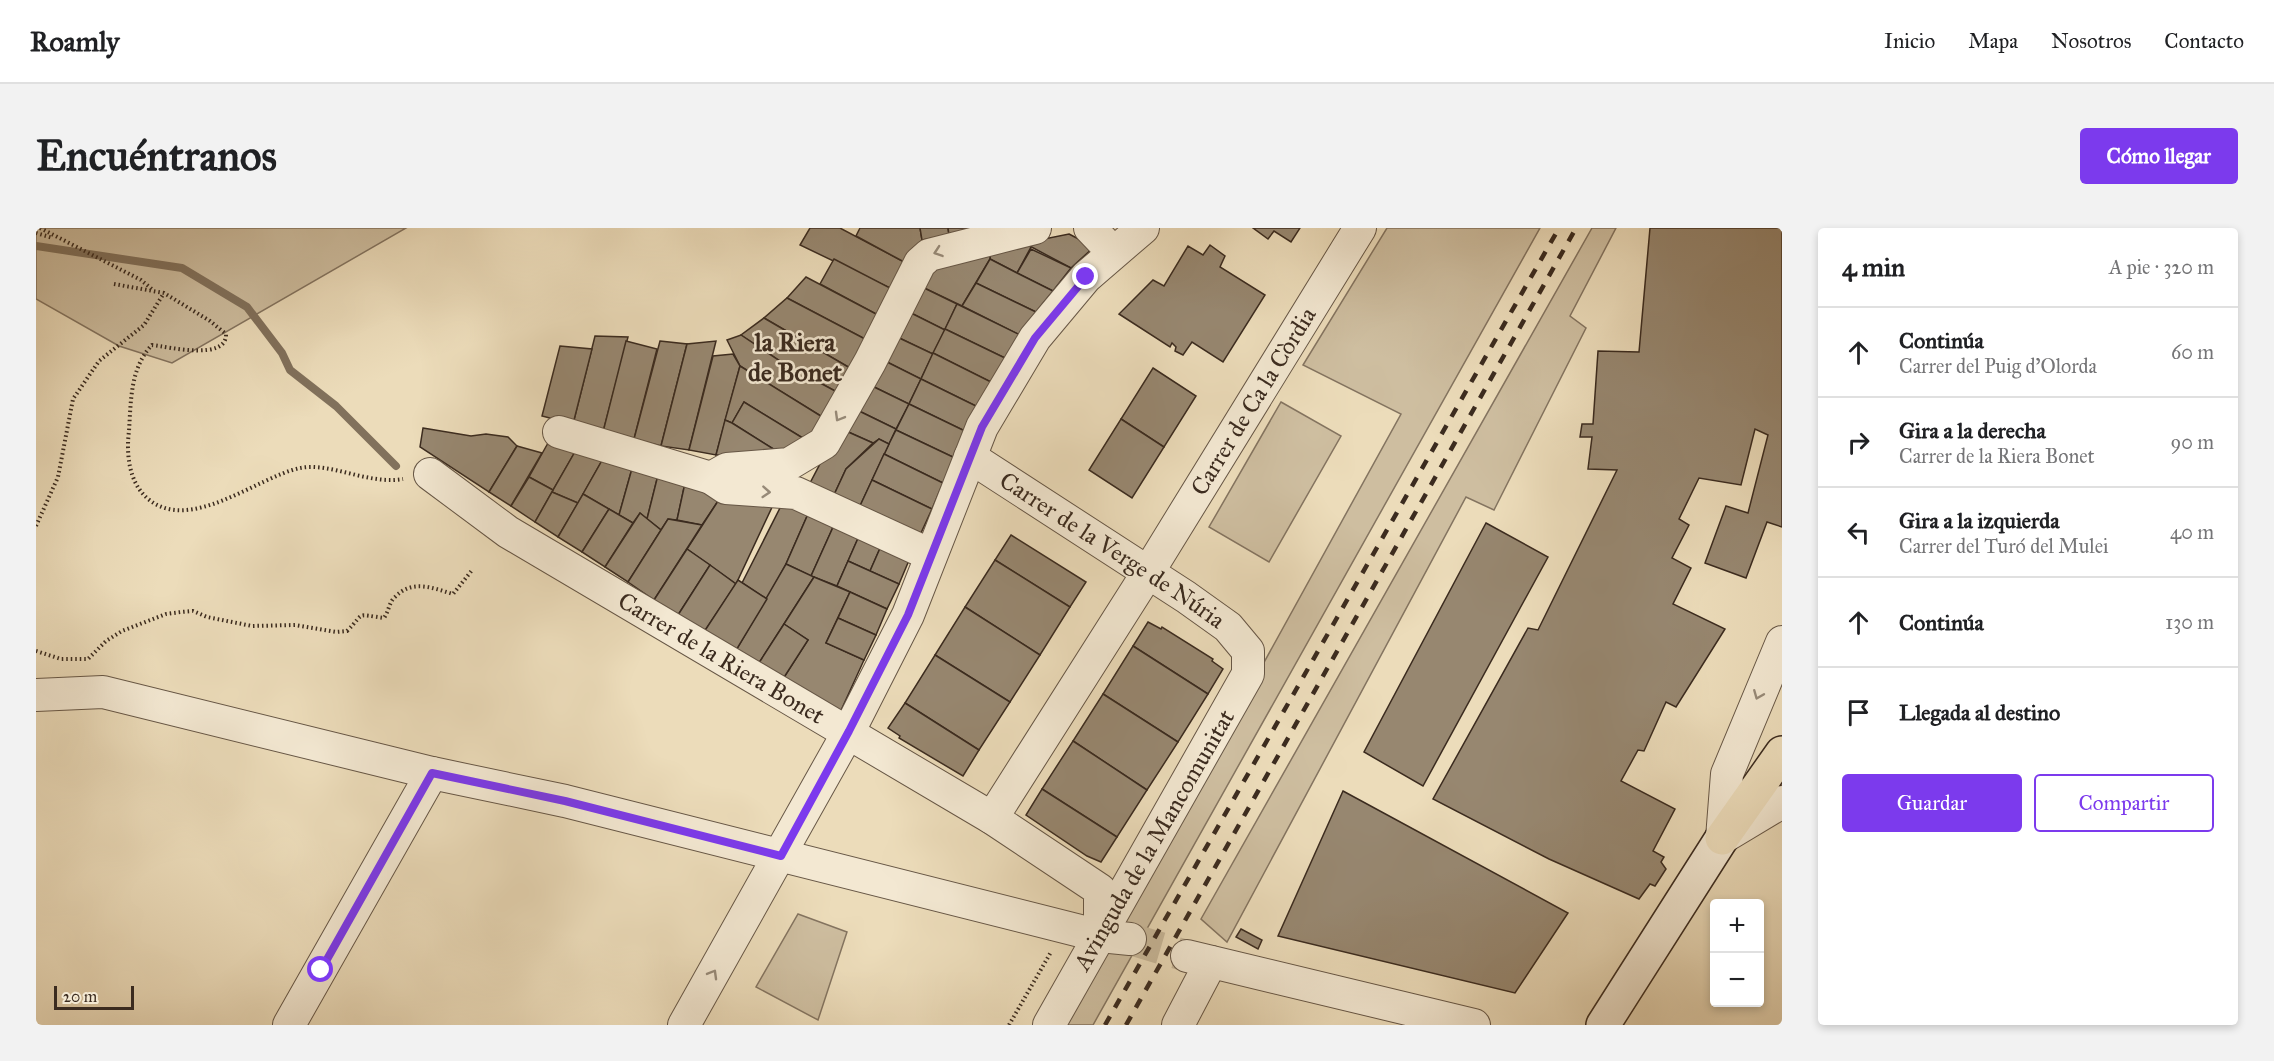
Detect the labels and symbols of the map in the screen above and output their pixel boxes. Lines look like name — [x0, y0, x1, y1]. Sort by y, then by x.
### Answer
one-way arrow — [933, 245, 944, 258]
route end — [1072, 263, 1098, 289]
street label: Carrer de Ca la Còrdia — [1184, 301, 1323, 501]
district label: la Riera de Bonet — [748, 326, 843, 388]
one-way arrow — [835, 410, 846, 421]
street label: Carrer de la Verge de Núria — [994, 465, 1232, 636]
one-way arrow — [762, 485, 771, 498]
street label: Carrer de la Riera Bonet — [613, 585, 831, 731]
one-way arrow — [1753, 689, 1765, 700]
street label: Avinguda de la Mancomunitat — [1066, 704, 1241, 977]
route start — [307, 956, 333, 982]
one-way arrow — [705, 970, 717, 980]
scale bar — [54, 983, 134, 1010]

